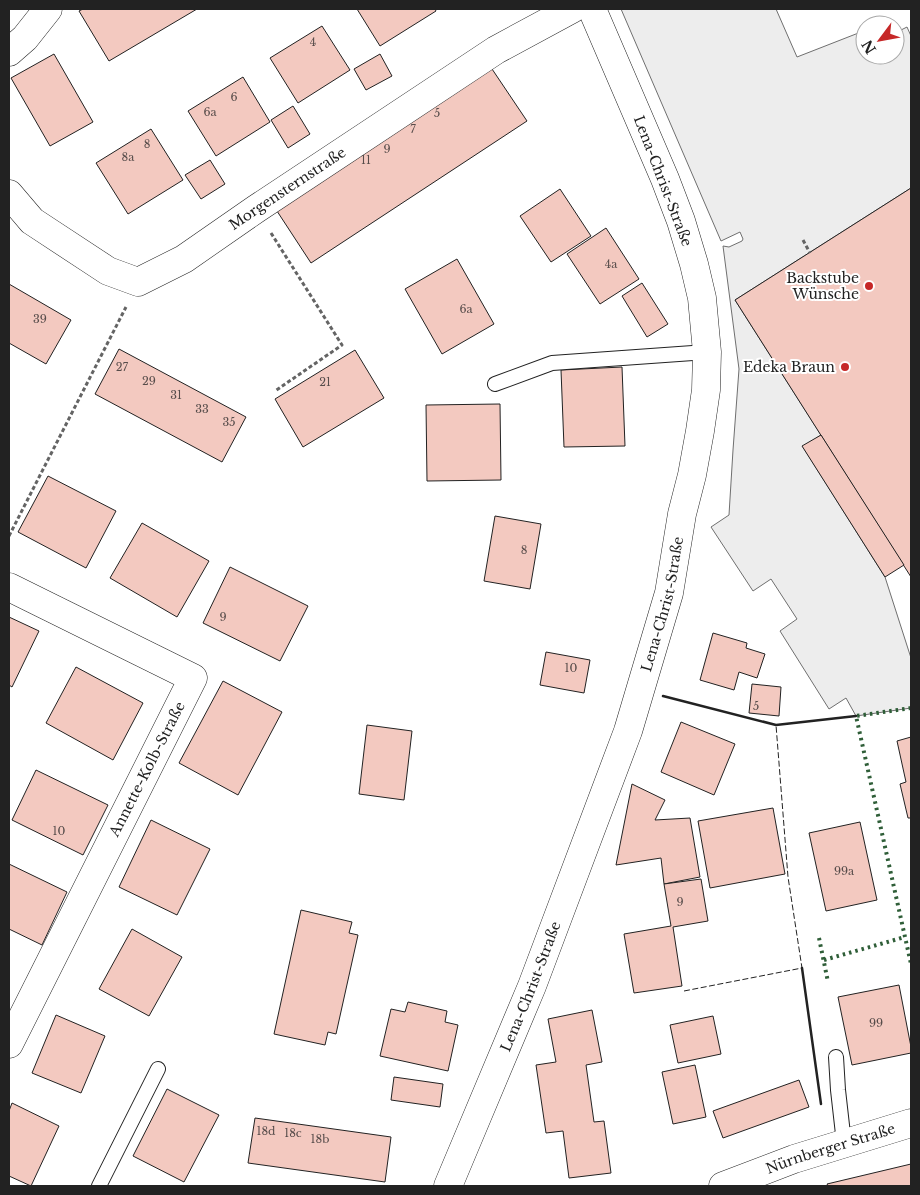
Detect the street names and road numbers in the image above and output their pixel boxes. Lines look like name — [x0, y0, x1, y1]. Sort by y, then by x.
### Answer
street label: Lena-Christ-Straße — [630, 113, 696, 249]
street label: Morgensternstraße — [226, 143, 349, 234]
street label: Lena-Christ-Straße — [637, 535, 687, 674]
street label: Annette-Kolb-Straße — [105, 698, 189, 840]
street label: Lena-Christ-Straße — [496, 919, 565, 1054]
street label: Nürnberger Straße — [763, 1119, 897, 1178]

